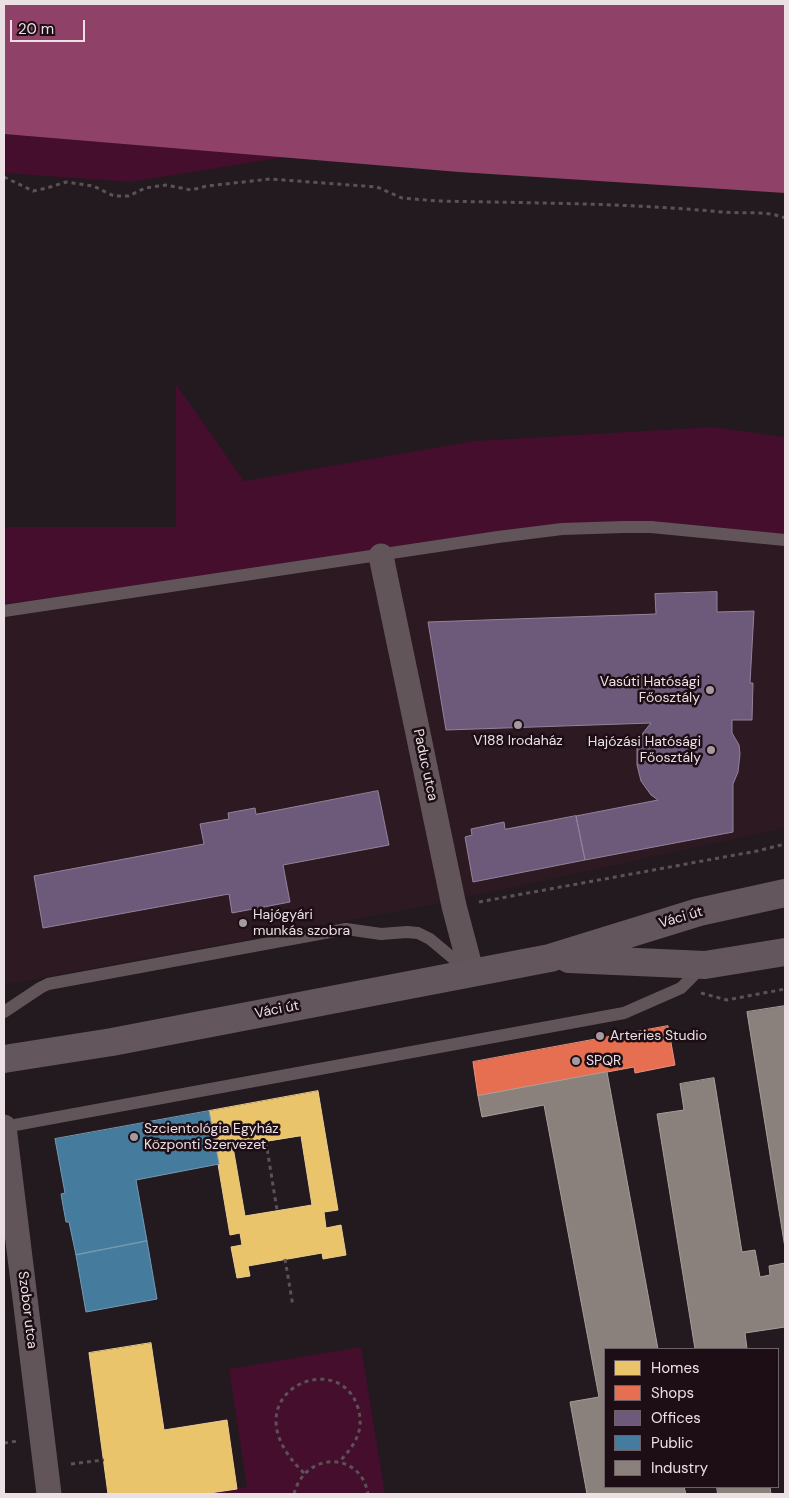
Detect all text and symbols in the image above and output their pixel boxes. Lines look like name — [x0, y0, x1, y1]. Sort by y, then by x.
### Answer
scale bar — [12, 10, 88, 42]
text: 20 m — [18, 19, 54, 39]
place label: Vasúti Hatósági Főosztály — [600, 674, 700, 706]
marker: Vasúti Hatósági Főosztály — [704, 684, 716, 696]
marker: V188 Irodaház — [512, 719, 524, 731]
street label: Paduc utca — [409, 728, 441, 802]
place label: V188 Irodaház — [473, 733, 563, 749]
place label: Hajózási Hatósági Főosztály — [588, 734, 701, 766]
marker: Hajózási Hatósági Főosztály — [705, 744, 717, 756]
street label: Váci út — [657, 904, 705, 932]
place label: Hajógyári munkás szobra — [253, 907, 350, 940]
marker: Hajógyári munkás szobra — [237, 917, 249, 929]
street label: Váci út — [253, 997, 301, 1023]
place label: Arteries Studio — [610, 1028, 707, 1044]
marker: Arteries Studio — [594, 1030, 606, 1042]
place label: SPQR — [586, 1053, 621, 1069]
marker: SPQR — [570, 1055, 582, 1067]
place label: Szcientológia Egyház Központi Szervezet — [144, 1121, 279, 1154]
marker: Szcientológia Egyház Központi Szervezet — [128, 1131, 140, 1143]
street label: Szobor utca — [14, 1270, 40, 1350]
legend — [604, 1348, 779, 1488]
text: Homes — [651, 1358, 700, 1378]
text: Shops — [651, 1383, 694, 1403]
text: Offices — [651, 1408, 701, 1428]
text: Public — [651, 1433, 693, 1453]
text: Industry — [651, 1458, 708, 1478]

